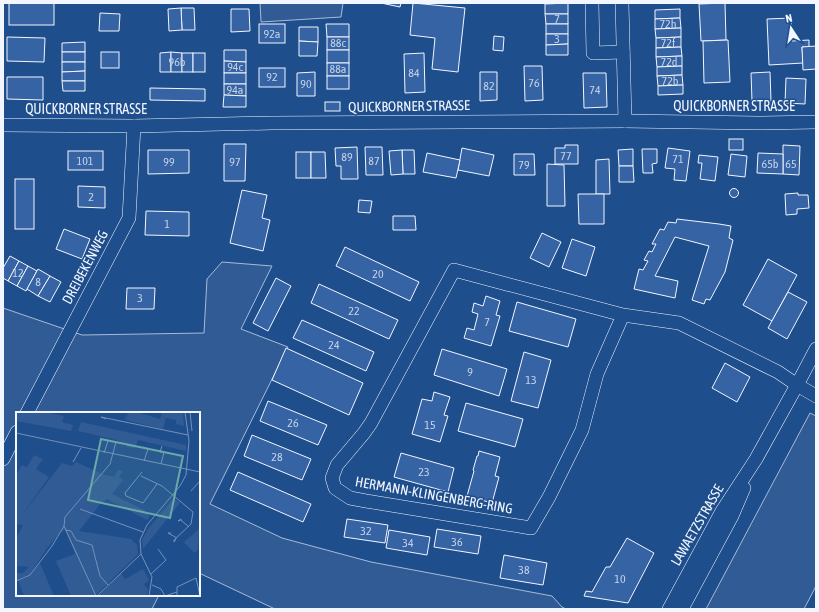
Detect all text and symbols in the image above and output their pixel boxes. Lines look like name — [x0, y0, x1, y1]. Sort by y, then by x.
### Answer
north arrow — [771, 8, 811, 48]
house number: 7 — [554, 12, 560, 26]
text: N — [784, 12, 793, 25]
house number: 72h — [659, 17, 677, 31]
house number: 92a — [264, 27, 280, 41]
house number: 3 — [554, 32, 560, 46]
house number: 88c — [330, 36, 346, 50]
house number: 72f — [661, 36, 676, 50]
house number: 96b — [169, 55, 186, 69]
house number: 72d — [661, 55, 677, 69]
house number: 94c — [227, 60, 243, 74]
house number: 88a — [330, 62, 346, 76]
house number: 84 — [408, 66, 420, 80]
house number: 92 — [266, 70, 278, 84]
house number: 72b — [662, 74, 679, 88]
house number: 76 — [528, 76, 540, 90]
house number: 90 — [300, 77, 312, 91]
house number: 82 — [483, 79, 495, 93]
house number: 94a — [227, 83, 243, 97]
house number: 74 — [589, 83, 601, 97]
street label: QUICKBORNER STRASSE — [348, 97, 470, 115]
street label: QUICKBORNER STRASSE — [673, 98, 795, 114]
street label: QUICKBORNER STRASSE — [25, 101, 147, 117]
house number: 77 — [560, 149, 572, 163]
house number: 89 — [341, 150, 353, 164]
house number: 71 — [672, 152, 684, 166]
house number: 101 — [77, 154, 94, 168]
house number: 87 — [368, 154, 380, 168]
house number: 99 — [163, 155, 175, 169]
house number: 97 — [229, 155, 241, 169]
house number: 65b — [762, 157, 779, 171]
house number: 65 — [785, 157, 797, 171]
house number: 79 — [518, 158, 530, 172]
house number: 2 — [88, 190, 94, 204]
house number: 1 — [164, 217, 170, 231]
street label: DREIBEKENWEG — [59, 227, 111, 307]
house number: 12 — [12, 266, 24, 280]
house number: 20 — [372, 267, 384, 281]
house number: 8 — [35, 275, 41, 289]
house number: 3 — [137, 291, 143, 305]
house number: 22 — [348, 304, 360, 318]
house number: 7 — [484, 315, 490, 329]
house number: 24 — [328, 338, 340, 352]
house number: 9 — [467, 365, 473, 379]
house number: 13 — [525, 373, 537, 387]
inset map — [16, 412, 200, 596]
house number: 26 — [287, 416, 299, 430]
house number: 15 — [424, 418, 436, 432]
house number: 28 — [271, 450, 283, 464]
house number: 23 — [418, 465, 430, 479]
street label: HERMANN-KLINGENBERG-RING — [354, 473, 514, 517]
street label: LAWAETZSTRASSE — [667, 482, 727, 568]
house number: 32 — [360, 524, 372, 538]
house number: 36 — [451, 535, 463, 549]
house number: 34 — [402, 536, 414, 550]
house number: 38 — [518, 563, 530, 577]
house number: 10 — [614, 572, 626, 586]

